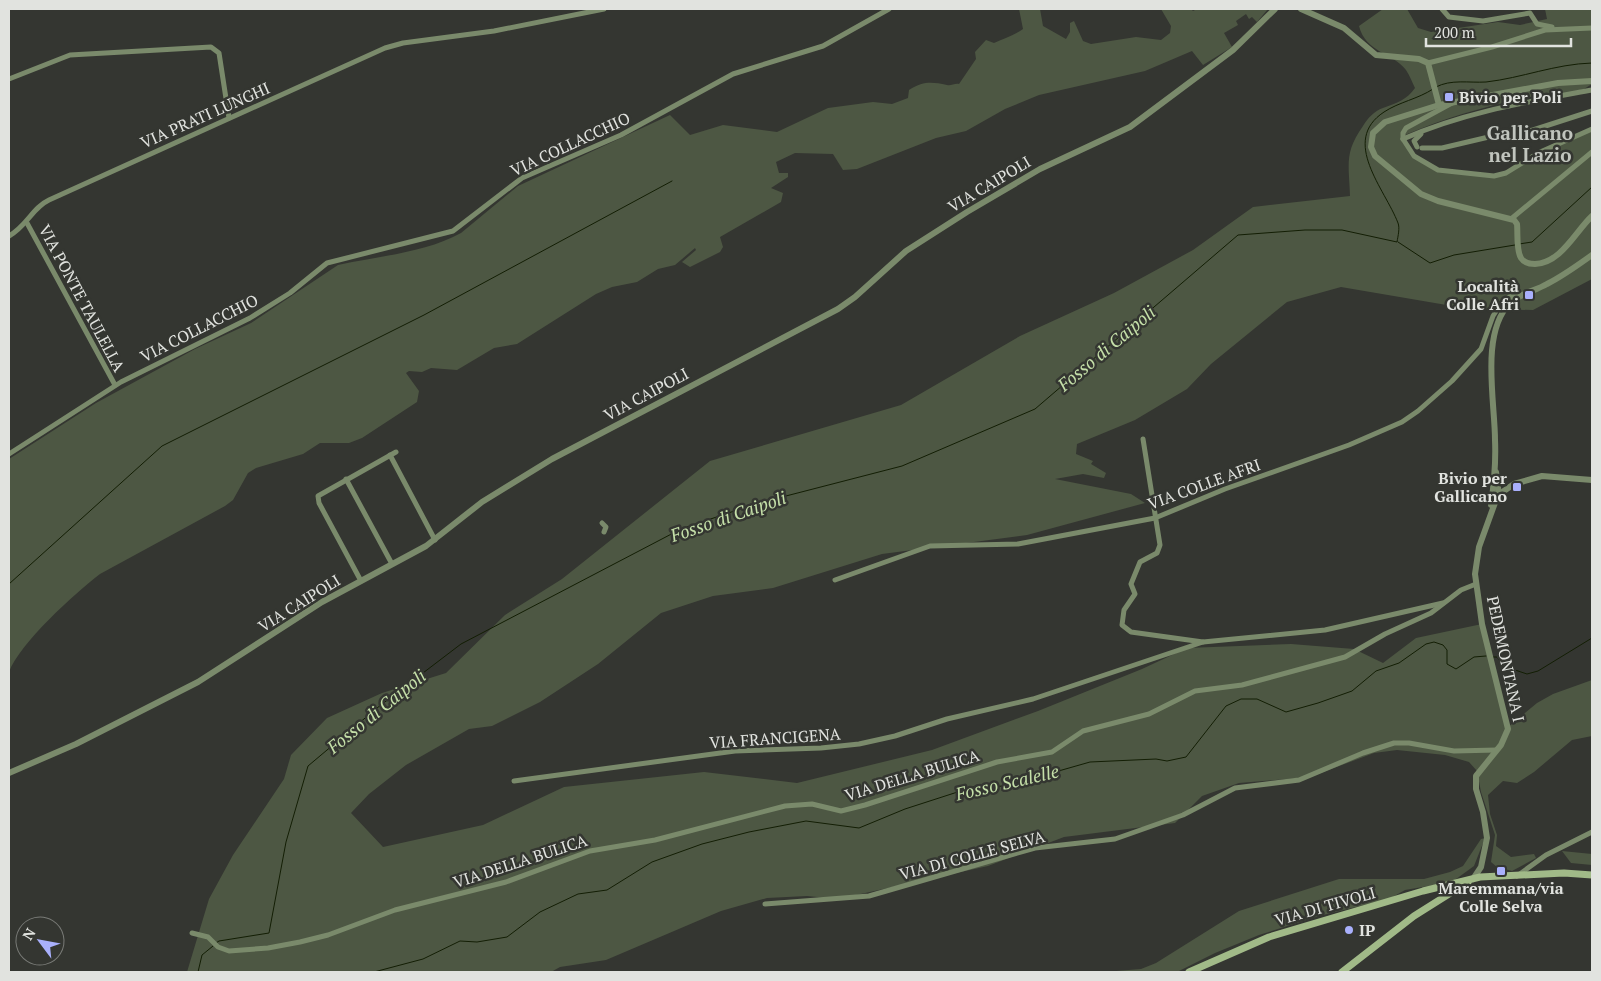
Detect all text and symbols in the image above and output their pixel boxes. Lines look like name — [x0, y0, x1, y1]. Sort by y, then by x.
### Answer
scale bar — [1426, 15, 1571, 47]
text: 200 m — [1434, 22, 1475, 42]
street label: VIA PRATI LUNGHI — [137, 77, 273, 153]
place label: Bivio per Poli — [1459, 86, 1562, 108]
marker: Bivio per Poli — [1443, 91, 1455, 103]
street label: VIA COLLACCHIO — [507, 107, 633, 181]
district label: Gallicano nel Lazio — [1487, 120, 1573, 167]
street label: VIA CAIPOLI — [943, 151, 1035, 217]
street label: VIA PONTE TAULELLA — [34, 220, 130, 376]
place label: Località Colle Afri — [1446, 275, 1519, 315]
street label: VIA COLLACCHIO — [136, 289, 262, 367]
marker: Località Colle Afri — [1523, 289, 1535, 301]
water label: Fosso di Caipoli — [1051, 300, 1160, 397]
street label: VIA CAIPOLI — [600, 362, 692, 426]
street label: VIA COLLE AFRI — [1144, 453, 1264, 515]
place label: Bivio per Gallicano — [1434, 467, 1507, 507]
marker: Bivio per Gallicano — [1511, 481, 1523, 493]
water label: Fosso di Caipoli — [666, 485, 789, 547]
street label: VIA CAIPOLI — [254, 569, 344, 637]
street label: PEDEMONTANA I — [1482, 594, 1530, 724]
water label: Fosso di Caipoli — [321, 664, 431, 759]
street label: VIA FRANCIGENA — [709, 722, 841, 754]
street label: VIA DELLA BULICA — [842, 744, 982, 806]
water label: Fosso Scalelle — [952, 758, 1061, 806]
street label: VIA DI COLLE SELVA — [897, 825, 1047, 885]
street label: VIA DELLA BULICA — [450, 829, 590, 893]
marker: Maremmana/via Colle Selva — [1495, 865, 1507, 877]
place label: Maremmana/via Colle Selva — [1438, 877, 1564, 917]
street label: VIA DI TIVOLI — [1272, 881, 1378, 931]
north arrow — [15, 916, 65, 966]
place label: IP — [1359, 919, 1375, 941]
text: N — [18, 924, 40, 943]
marker: IP — [1343, 924, 1355, 936]

